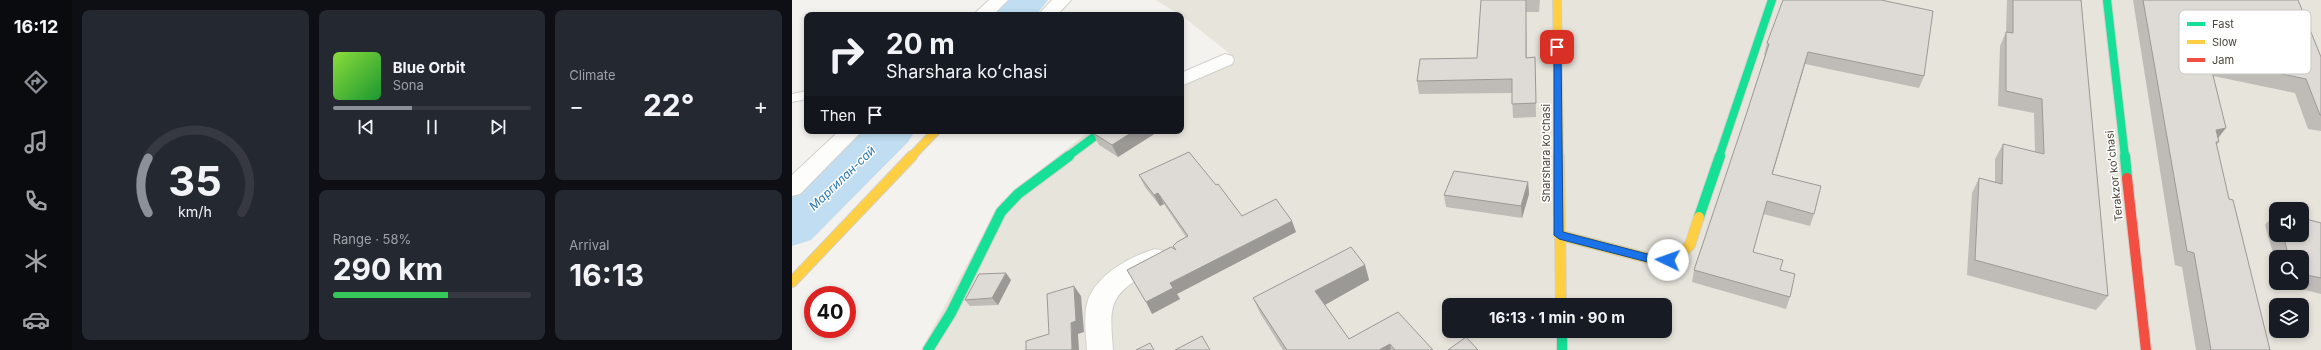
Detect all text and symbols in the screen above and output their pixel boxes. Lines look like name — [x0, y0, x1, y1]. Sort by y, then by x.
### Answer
legend — [2179, 10, 2311, 74]
text: 16:12 — [14, 16, 58, 37]
text: Fast — [2212, 17, 2234, 31]
text: 20 m — [886, 27, 955, 61]
icon: right — [820, 28, 872, 80]
pin — [1540, 30, 1574, 64]
text: Slow — [2212, 35, 2237, 49]
icon: arrive — [1546, 36, 1568, 58]
text: Jam — [2212, 53, 2234, 67]
text: Blue Orbit — [393, 58, 465, 77]
text: Sharshara koʻchasi — [886, 61, 1047, 82]
text: Climate — [569, 67, 616, 83]
icon: directions — [22, 68, 50, 96]
text: Sona — [393, 77, 424, 93]
text: 22° — [643, 87, 694, 123]
text: − — [569, 93, 584, 119]
text: + — [753, 93, 768, 119]
icon: arrive — [864, 104, 886, 126]
street label: Sharshara koʻchasi — [1539, 104, 1553, 202]
text: Then — [820, 106, 856, 125]
icon: previous — [355, 116, 377, 138]
icon: pause — [421, 116, 443, 138]
icon: next — [487, 116, 509, 138]
icon: music — [22, 128, 50, 156]
street label: Terakzor koʻchasi — [2102, 130, 2126, 222]
water label: Маргилан-сай — [806, 143, 878, 213]
text: 35 — [169, 156, 222, 206]
icon: phone — [22, 187, 50, 215]
map controls — [2269, 202, 2309, 338]
button: sound — [2269, 202, 2309, 242]
text: km/h — [178, 203, 212, 220]
text: Range · 58% — [333, 231, 411, 247]
text: Arrival — [569, 237, 609, 253]
position arrow — [1647, 239, 1689, 281]
icon: climate — [22, 247, 50, 275]
button: search — [2269, 250, 2309, 290]
text: 290 km — [333, 251, 443, 287]
text: 16:13 — [569, 257, 644, 293]
speed limit sign: 40 — [804, 286, 856, 338]
button: layers — [2269, 298, 2309, 338]
icon: car — [22, 306, 50, 334]
text: 16:13 · 1 min · 90 m — [1489, 308, 1625, 327]

